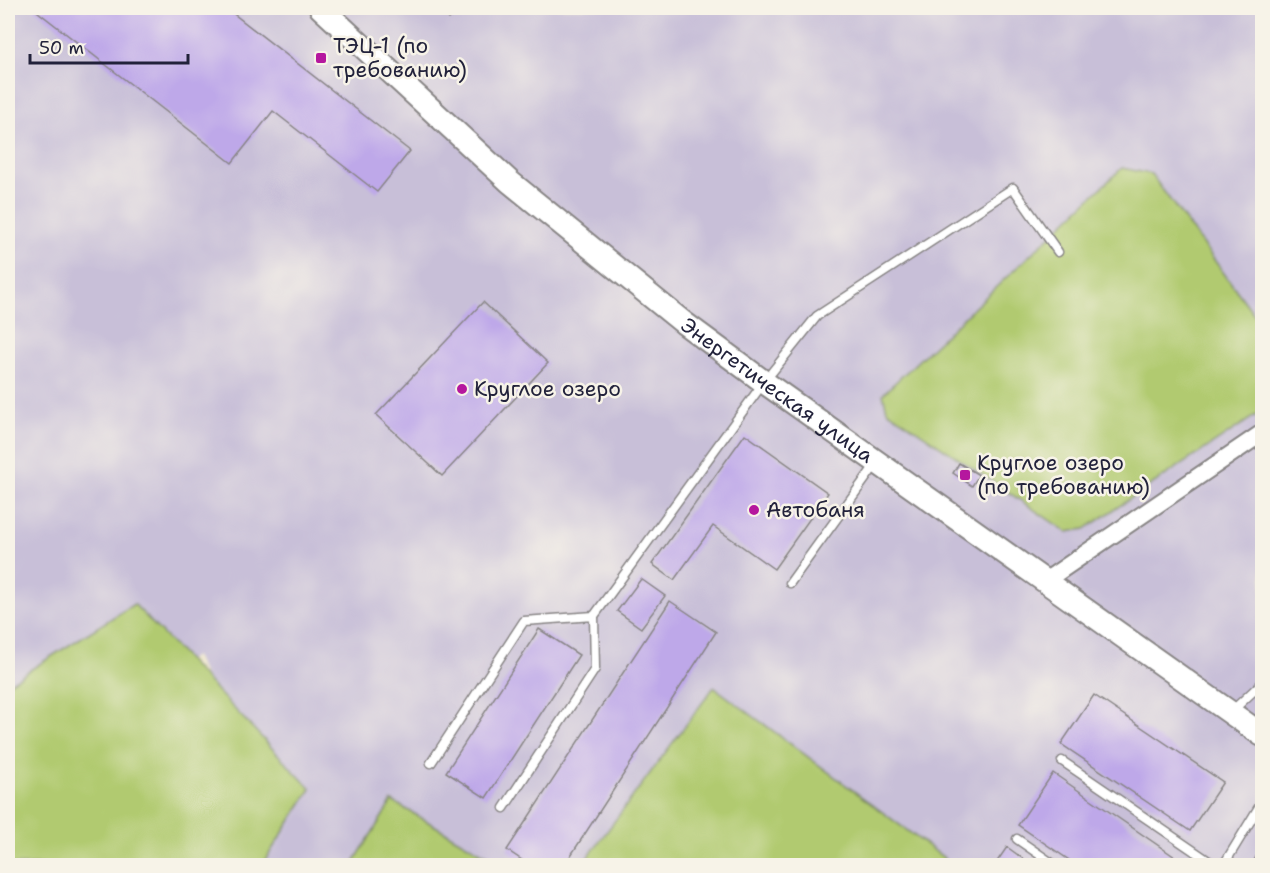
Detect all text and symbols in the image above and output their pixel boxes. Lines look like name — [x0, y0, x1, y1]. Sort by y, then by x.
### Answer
scale bar — [30, 27, 188, 65]
place label: ТЭЦ-1 (по требованию) — [333, 32, 467, 84]
text: 50 m — [39, 36, 84, 60]
marker: ТЭЦ-1 (по требованию) — [314, 51, 328, 65]
street label: Энергетическая улица — [675, 311, 879, 469]
place label: Круглое озеро — [474, 375, 621, 403]
marker: Круглое озеро — [455, 382, 469, 396]
place label: Круглое озеро (по требованию) — [977, 449, 1150, 501]
marker: Круглое озеро (по требованию) — [958, 468, 972, 482]
place label: Автобаня — [766, 496, 865, 524]
marker: Автобаня — [747, 503, 761, 517]

